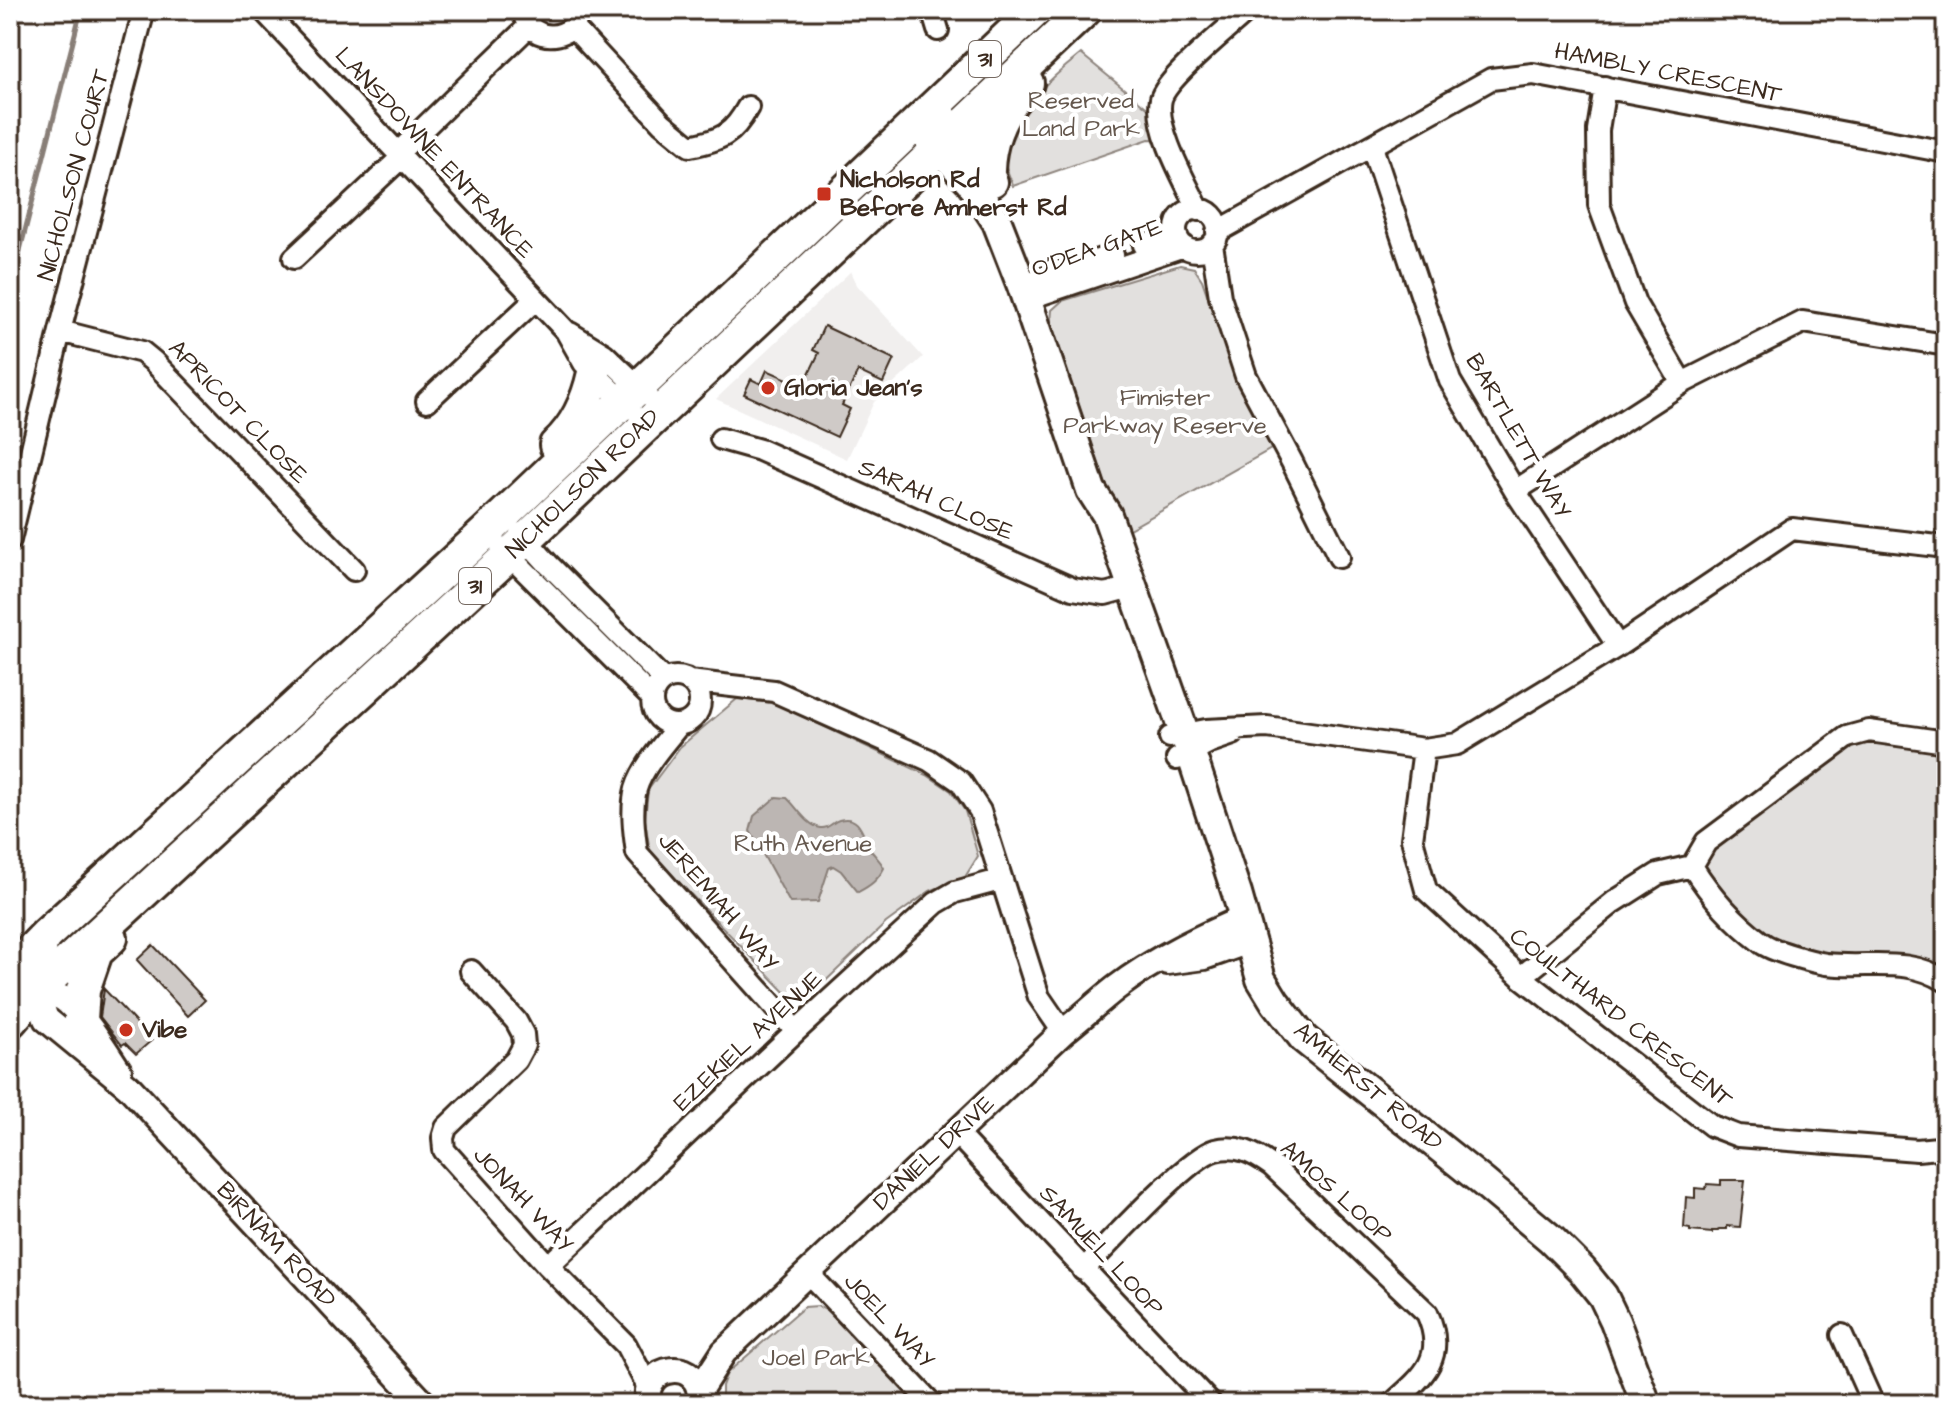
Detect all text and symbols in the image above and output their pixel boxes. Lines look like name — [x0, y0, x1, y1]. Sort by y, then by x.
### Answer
street label: HAMBLY CRESCENT — [1551, 34, 1785, 112]
street label: LANSDOWNE ENTRANCE — [327, 40, 541, 266]
road number: 31 — [969, 41, 1001, 77]
street label: NICHOLSON COURT — [29, 65, 119, 285]
park label: Reserved Land Park — [1022, 84, 1140, 146]
place label: Nicholson Rd Before Amherst Rd — [840, 163, 1067, 225]
marker: Nicholson Rd Before Amherst Rd — [815, 185, 833, 203]
street label: O'DEA GATE — [1027, 210, 1167, 286]
street label: APRICOT CLOSE — [160, 332, 316, 492]
street label: BARTLETT WAY — [1457, 347, 1579, 525]
place label: Gloria Jean's — [784, 371, 922, 405]
marker: Gloria Jean's — [759, 379, 777, 397]
park label: Fimister Parkway Reserve — [1063, 381, 1267, 444]
street label: NICHOLSON ROAD — [498, 401, 668, 567]
street label: SARAH CLOSE — [853, 451, 1019, 549]
road number: 31 — [459, 568, 491, 604]
street label: JEREMIAH WAY — [650, 825, 786, 979]
park label: Ruth Avenue — [734, 827, 872, 861]
street label: COULTHARD CRESCENT — [1502, 920, 1740, 1116]
street label: EZEKIEL AVENUE — [666, 963, 830, 1119]
place label: Vibe — [141, 1013, 187, 1047]
street label: AMHERST ROAD — [1286, 1014, 1450, 1160]
marker: Vibe — [117, 1021, 135, 1039]
street label: DANIEL DRIVE — [866, 1088, 1002, 1218]
street label: AMOS LOOP — [1272, 1132, 1400, 1252]
street label: JONAH WAY — [465, 1139, 581, 1261]
street label: BIRNAM ROAD — [208, 1174, 344, 1316]
street label: SAMUEL LOOP — [1031, 1178, 1171, 1324]
street label: JOEL WAY — [836, 1266, 942, 1377]
park label: Joel Park — [762, 1341, 870, 1375]

